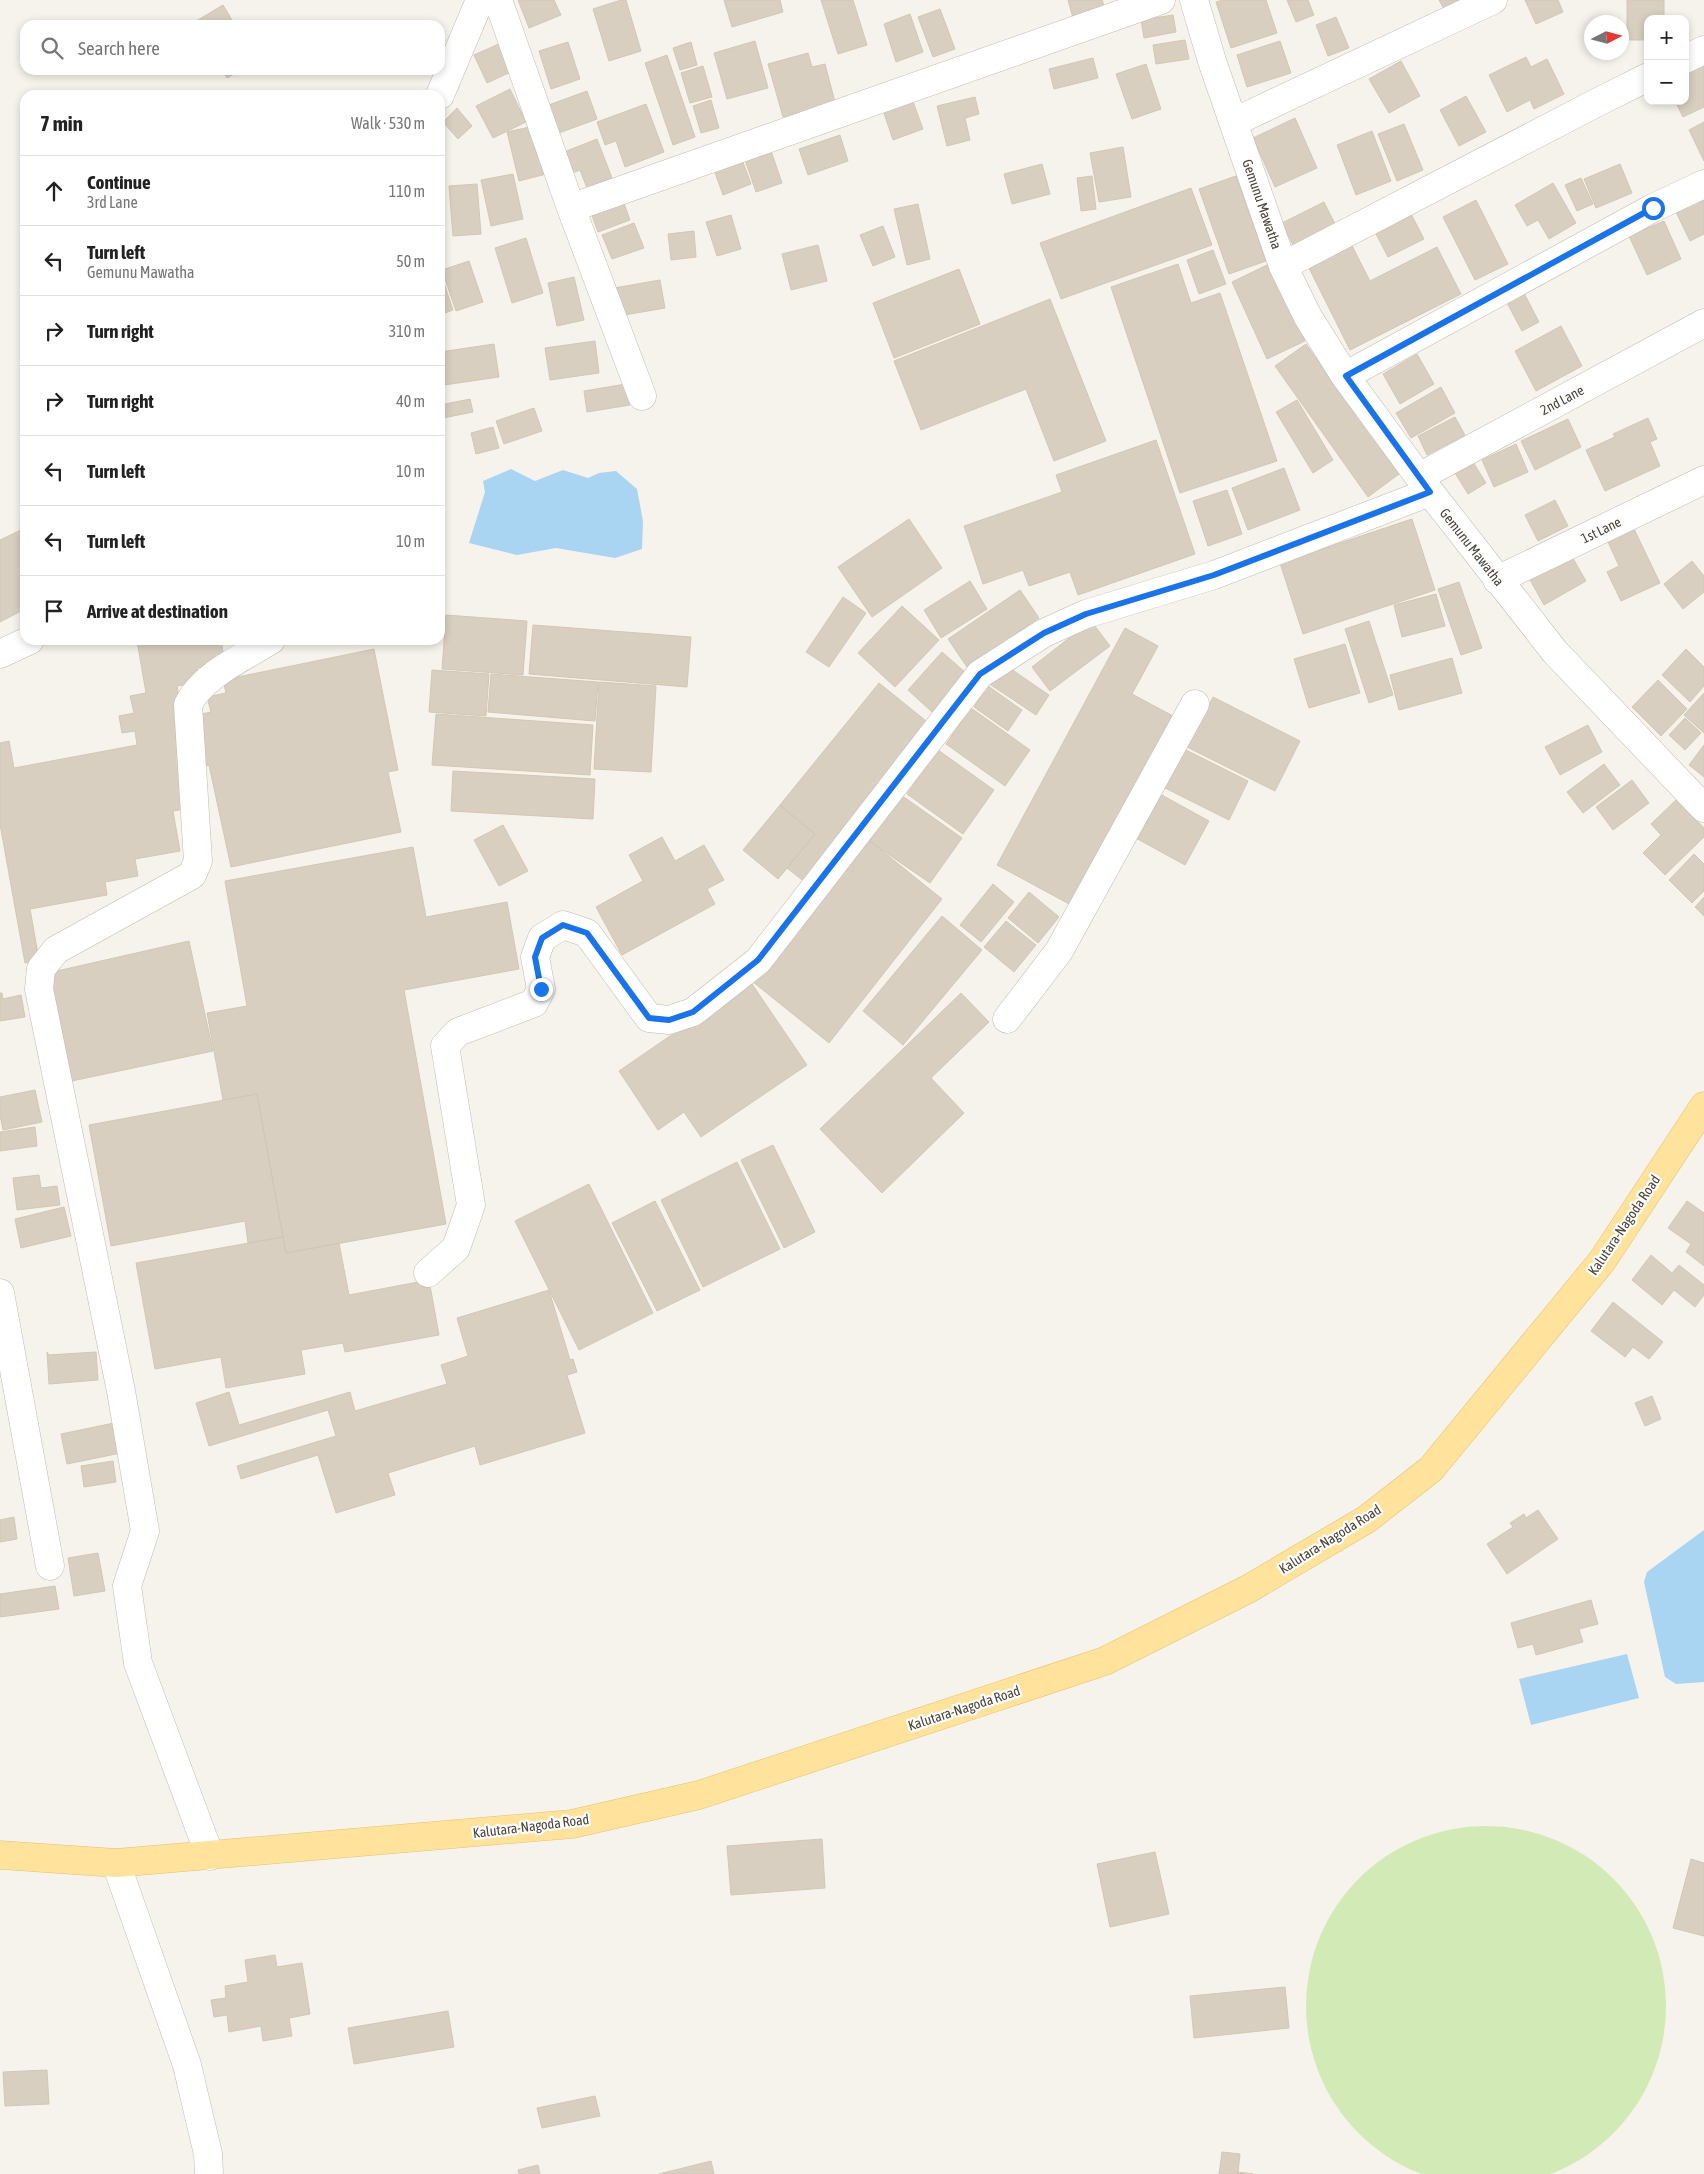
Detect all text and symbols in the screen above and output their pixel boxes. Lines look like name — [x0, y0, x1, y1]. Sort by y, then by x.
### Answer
north arrow — [1584, 15, 1629, 60]
map controls — [1644, 15, 1689, 105]
button: + — [1644, 15, 1689, 60]
search box — [20, 20, 445, 75]
icon: search — [38, 34, 66, 62]
text: Search here — [78, 37, 160, 59]
button: − — [1644, 60, 1689, 105]
text: 7 min — [40, 111, 83, 135]
text: Walk · 530 m — [351, 114, 425, 132]
street label: Gemunu Mawatha — [1239, 157, 1285, 251]
text: Continue — [87, 171, 151, 193]
icon: ahead — [40, 177, 68, 205]
text: 110 m — [389, 182, 425, 200]
text: 3rd Lane — [87, 193, 138, 211]
route start — [1642, 197, 1665, 220]
text: Turn left — [87, 241, 145, 263]
icon: left — [40, 247, 68, 275]
text: 50 m — [396, 252, 425, 270]
text: Gemunu Mawatha — [87, 263, 194, 281]
icon: right — [40, 317, 68, 345]
text: Turn right — [87, 320, 154, 342]
text: 310 m — [389, 322, 425, 340]
street label: 2nd Lane — [1537, 382, 1587, 418]
icon: right — [40, 387, 68, 415]
text: Turn right — [87, 390, 154, 412]
text: 40 m — [396, 392, 425, 410]
icon: left — [40, 457, 68, 485]
text: Turn left — [87, 460, 145, 482]
text: 10 m — [396, 462, 425, 480]
street label: Gemunu Mawatha — [1437, 505, 1507, 589]
street label: 1st Lane — [1578, 513, 1624, 547]
icon: left — [40, 527, 68, 555]
text: Turn left — [87, 530, 145, 552]
text: 10 m — [396, 532, 425, 550]
icon: arrive — [40, 597, 68, 625]
text: Arrive at destination — [87, 600, 228, 622]
route end — [530, 978, 553, 1001]
street label: Kalutara-Nagoda Road — [1585, 1172, 1663, 1278]
street label: Kalutara-Nagoda Road — [1276, 1501, 1384, 1577]
street label: Kalutara-Nagoda Road — [906, 1682, 1022, 1734]
street label: Kalutara-Nagoda Road — [472, 1811, 590, 1841]

